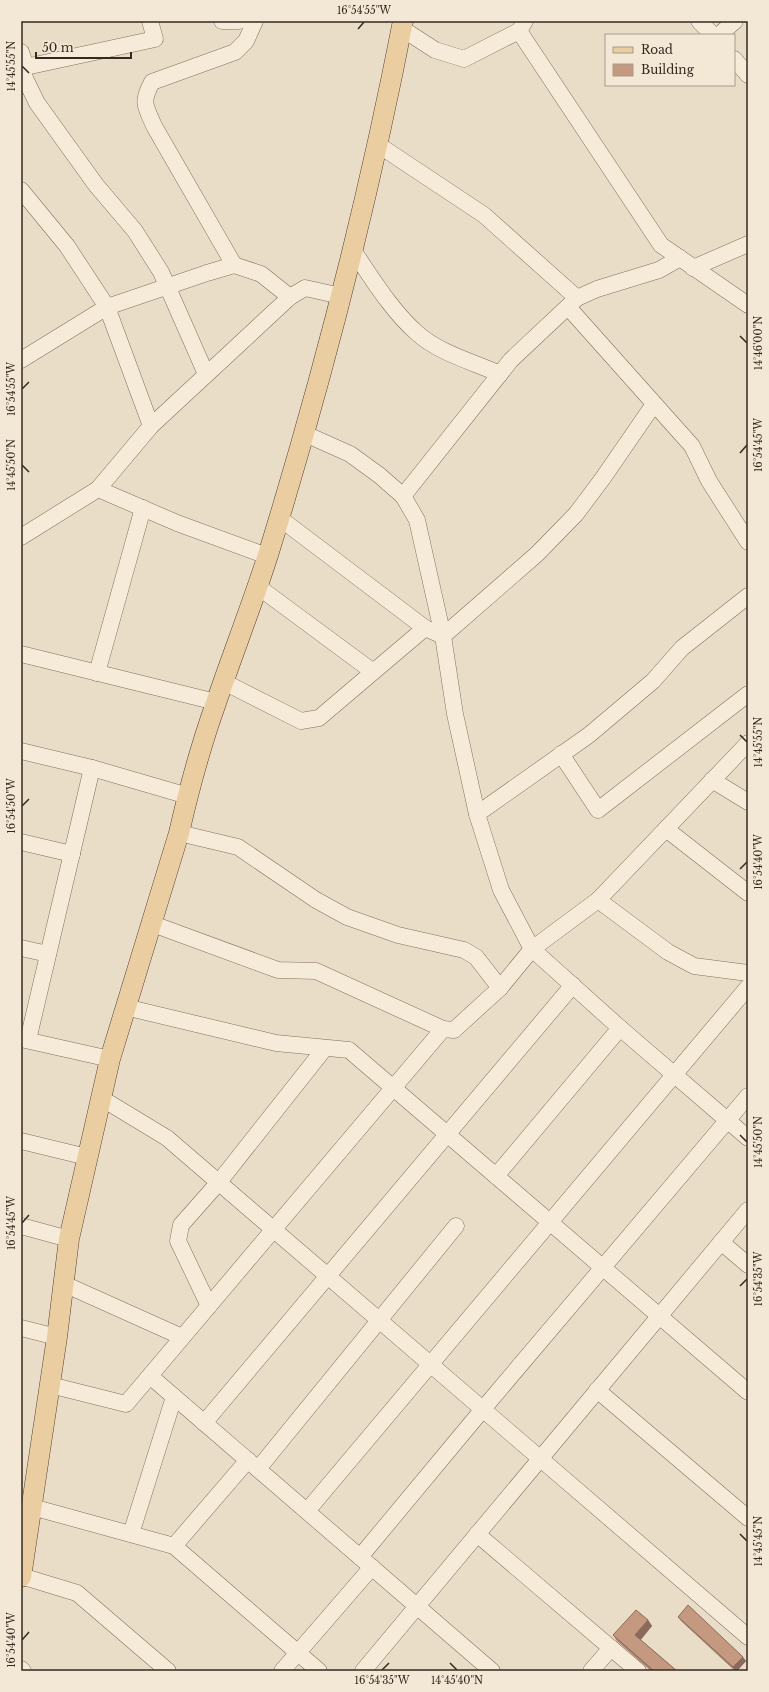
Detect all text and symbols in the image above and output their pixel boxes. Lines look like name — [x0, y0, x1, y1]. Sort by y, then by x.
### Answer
text: 16°54'55"W — [337, 4, 391, 17]
scale bar — [36, 34, 131, 60]
legend — [605, 34, 735, 86]
text: 50 m — [42, 40, 74, 55]
text: 14°45'55"N — [5, 41, 18, 91]
text: Road — [641, 42, 673, 57]
text: Building — [641, 62, 695, 77]
text: 14°46'00"N — [752, 316, 765, 370]
text: 16°54'55"W — [5, 362, 18, 416]
text: 16°54'45"W — [752, 418, 765, 472]
text: 14°45'50"N — [5, 439, 18, 491]
text: 14°45'55"N — [752, 717, 765, 767]
text: 16°54'50"W — [5, 778, 18, 834]
text: 16°54'40"W — [752, 834, 765, 890]
text: 14°45'50"N — [752, 1116, 765, 1168]
text: 16°54'45"W — [5, 1196, 18, 1250]
text: 16°54'35"W — [752, 1251, 765, 1306]
text: 14°45'45"N — [752, 1516, 765, 1566]
text: 16°54'40"W — [5, 1612, 18, 1668]
text: 16°54'35"W — [355, 1674, 410, 1687]
text: 14°45'40"N — [431, 1674, 483, 1687]

